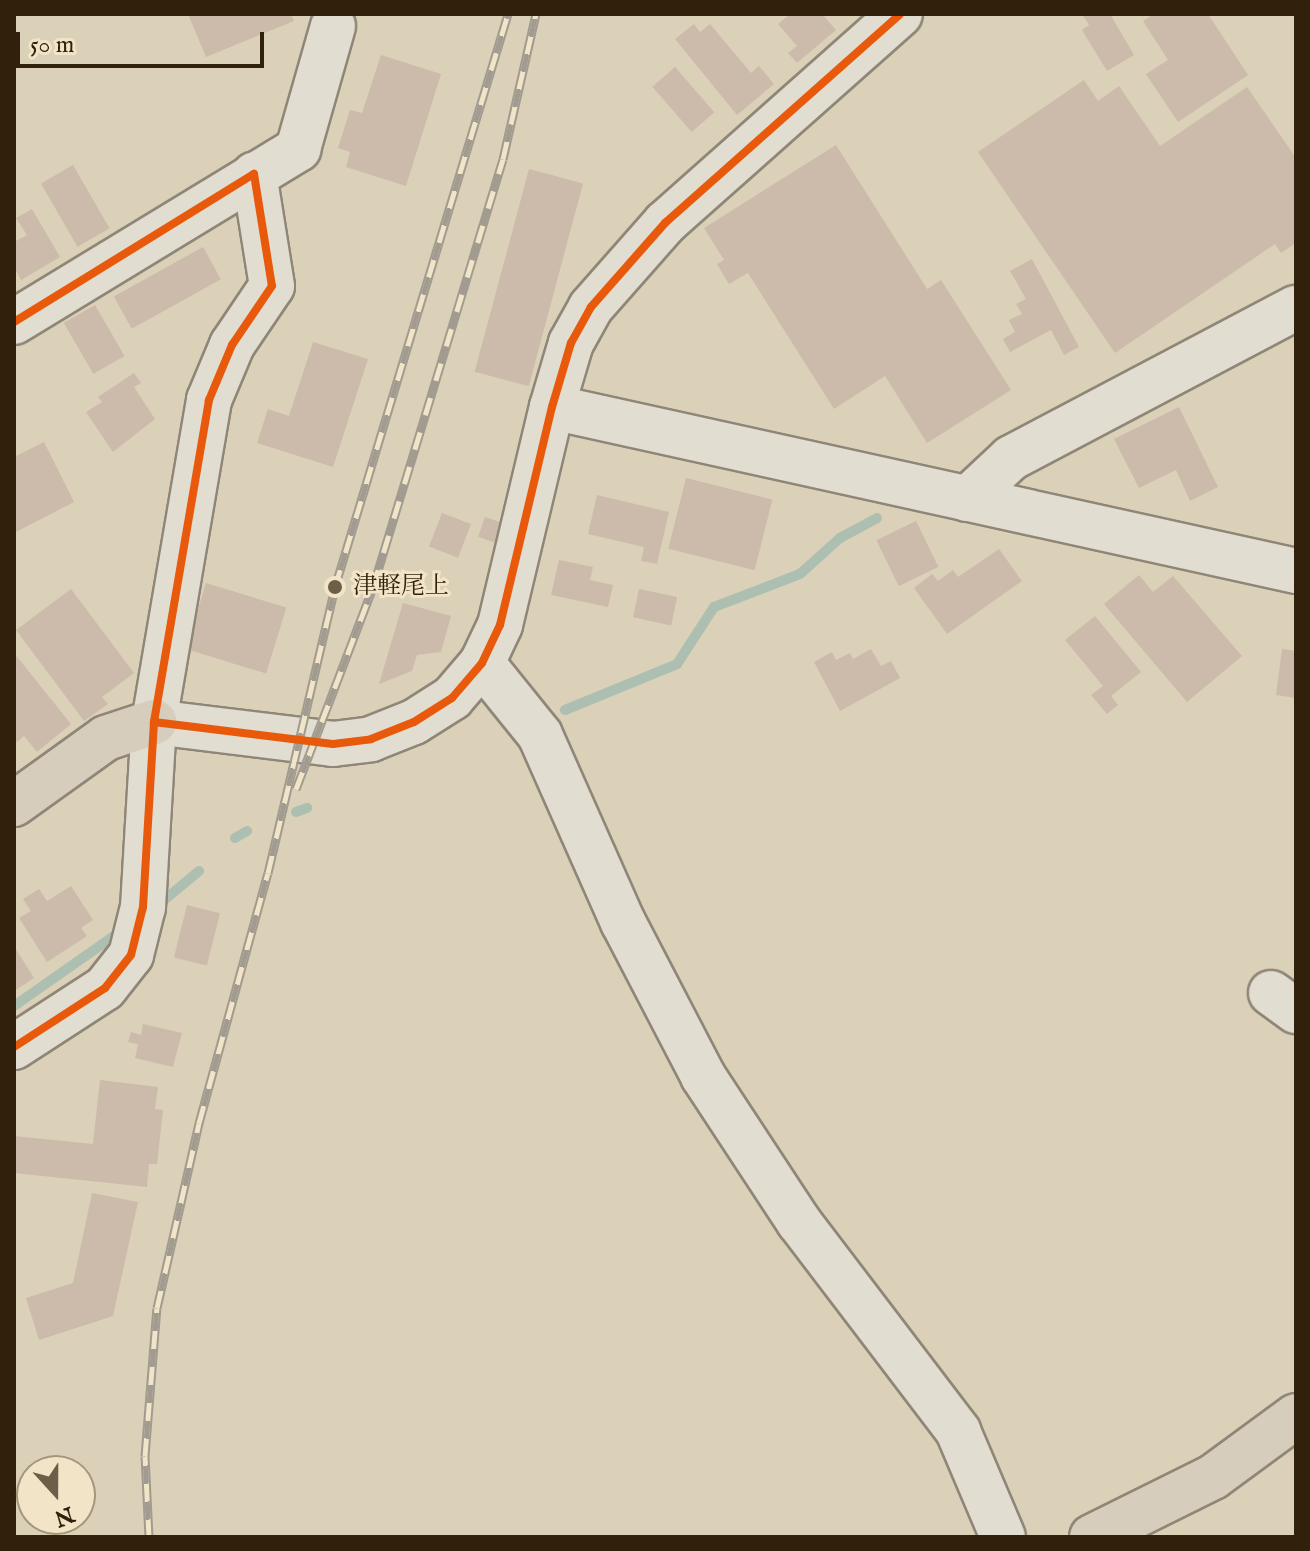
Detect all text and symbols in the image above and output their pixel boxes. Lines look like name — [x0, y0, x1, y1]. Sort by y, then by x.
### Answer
scale bar — [20, 16, 268, 66]
text: 50 m — [30, 30, 74, 61]
place label: 津軽尾上 — [353, 573, 449, 601]
marker: 津軽尾上 — [324, 576, 346, 598]
north arrow — [16, 1455, 96, 1535]
text: N — [50, 1499, 78, 1532]

